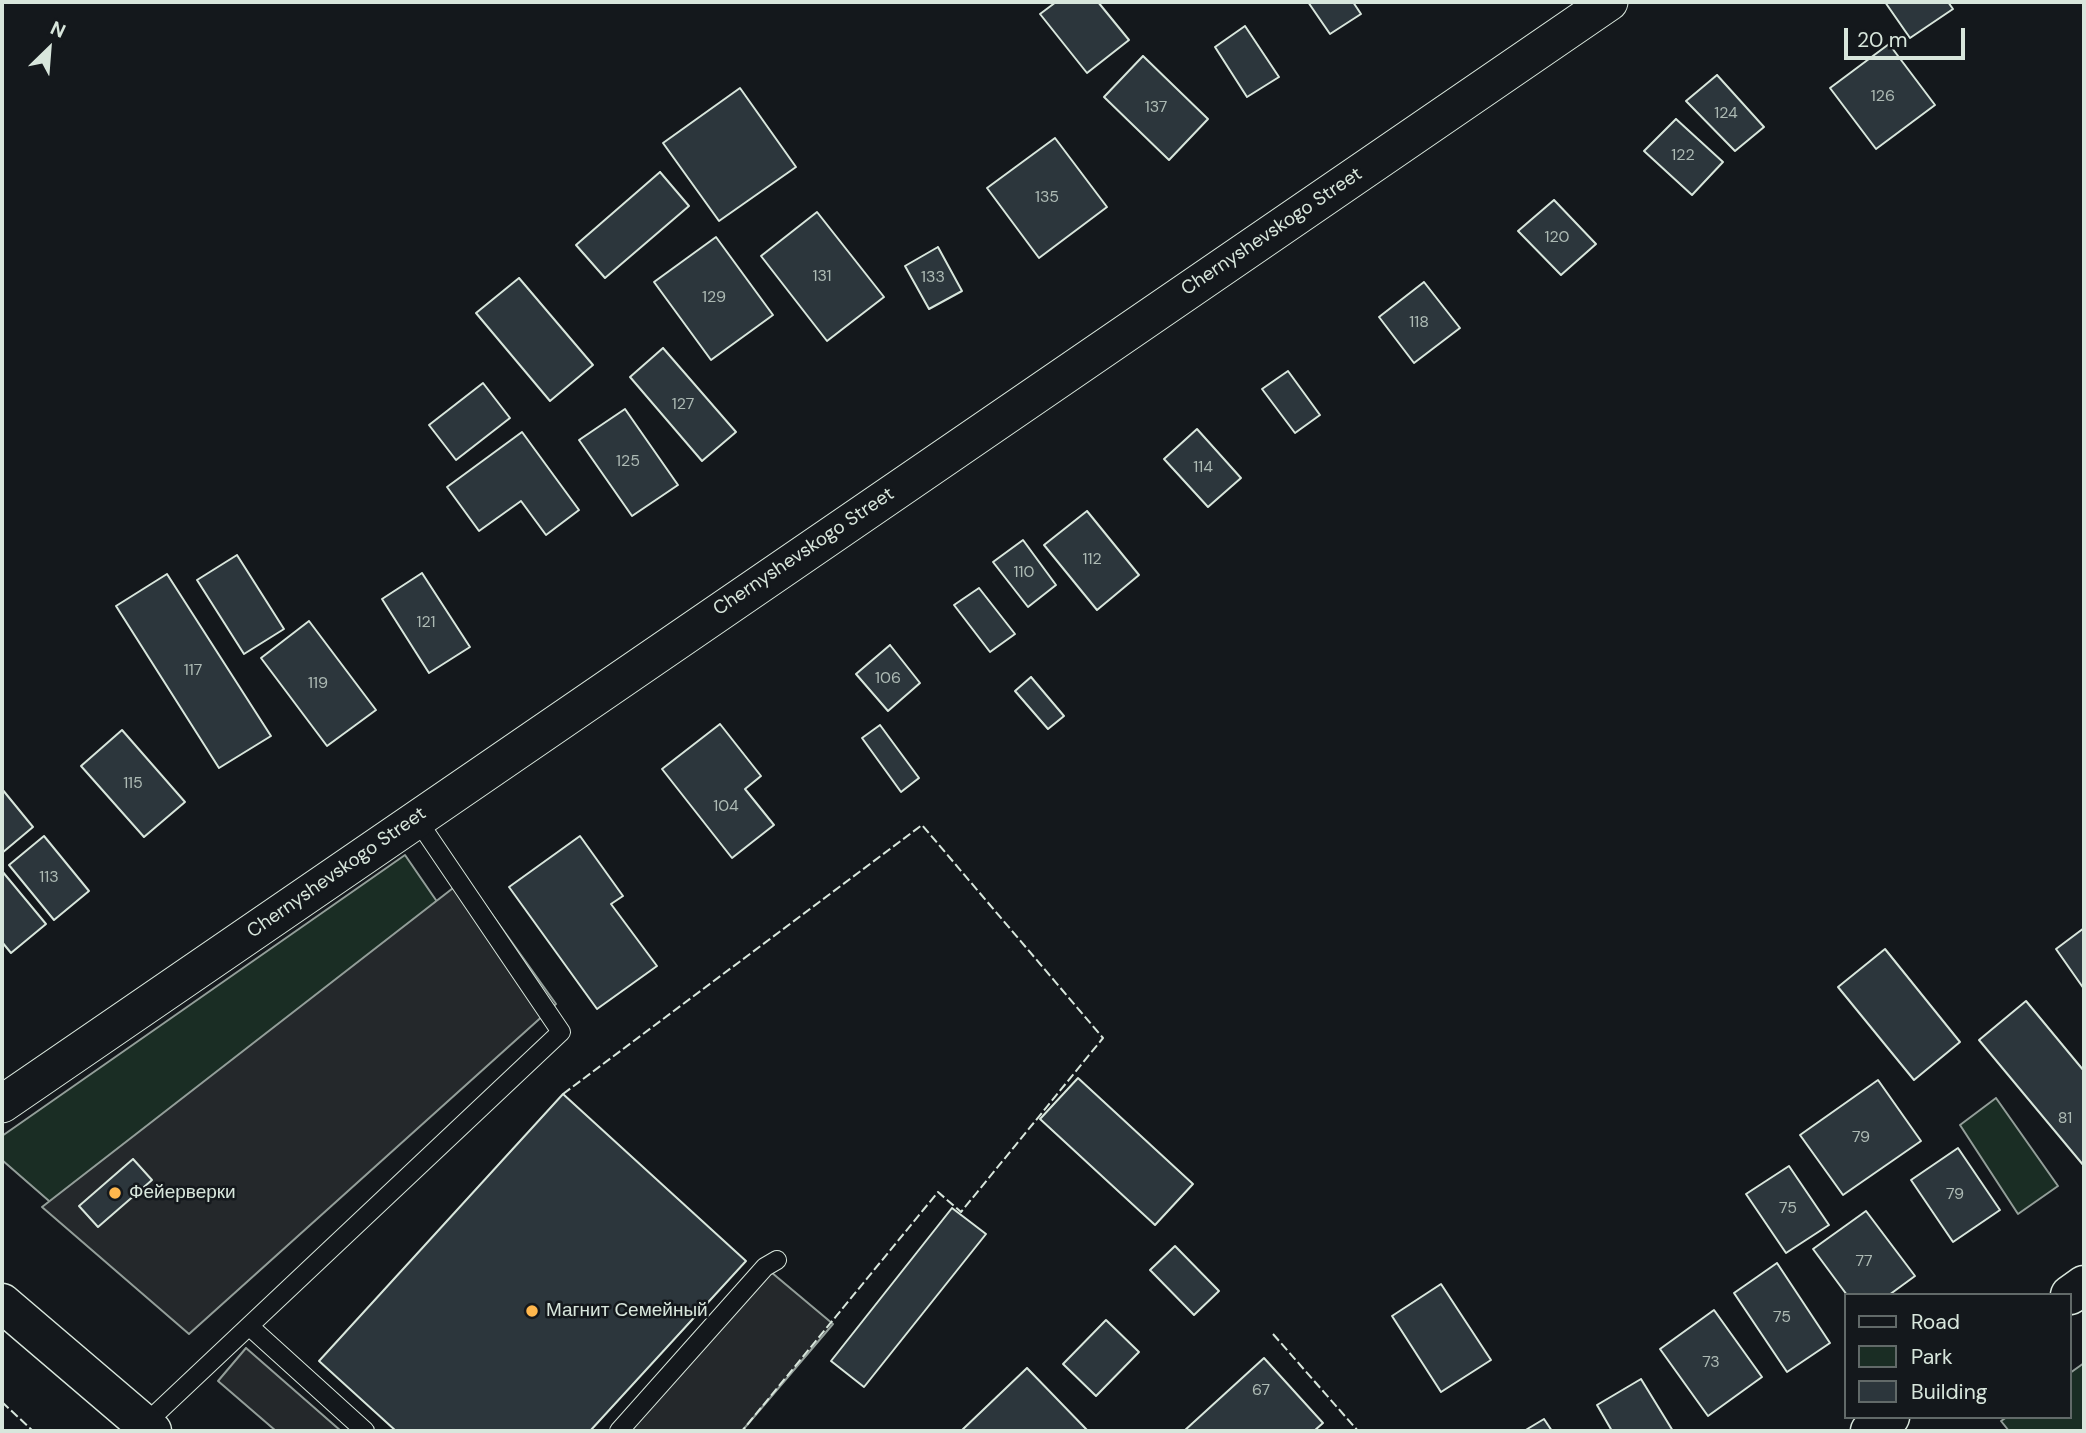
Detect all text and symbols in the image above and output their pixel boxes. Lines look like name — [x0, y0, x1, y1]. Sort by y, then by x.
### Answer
north arrow — [14, 14, 84, 84]
scale bar — [1848, 14, 1969, 58]
text: N — [47, 15, 70, 44]
text: 20 m — [1857, 26, 1908, 54]
house number: 126 — [1871, 87, 1895, 107]
house number: 137 — [1145, 98, 1167, 118]
house number: 124 — [1714, 104, 1738, 124]
house number: 122 — [1671, 146, 1695, 166]
street label: Chernyshevskogo Street — [1177, 163, 1367, 301]
house number: 135 — [1035, 188, 1059, 208]
house number: 120 — [1545, 228, 1569, 248]
house number: 131 — [812, 267, 832, 287]
house number: 133 — [921, 268, 945, 288]
house number: 129 — [702, 288, 726, 308]
house number: 118 — [1409, 313, 1429, 333]
house number: 127 — [672, 395, 694, 415]
house number: 125 — [616, 452, 640, 472]
house number: 114 — [1193, 458, 1213, 478]
street label: Chernyshevskogo Street — [709, 483, 899, 621]
house number: 112 — [1082, 550, 1102, 570]
house number: 110 — [1014, 563, 1034, 583]
house number: 121 — [416, 613, 436, 633]
house number: 117 — [184, 661, 202, 681]
house number: 106 — [875, 669, 901, 689]
house number: 119 — [308, 674, 328, 694]
house number: 115 — [123, 774, 143, 794]
house number: 104 — [713, 797, 739, 817]
street label: Chernyshevskogo Street — [243, 803, 431, 943]
house number: 113 — [39, 868, 59, 888]
house number: 81 — [2058, 1109, 2072, 1129]
house number: 79 — [1852, 1128, 1870, 1148]
place label: Фейерверки — [129, 1182, 236, 1204]
marker: Фейерверки — [107, 1185, 123, 1201]
house number: 79 — [1946, 1185, 1964, 1205]
house number: 75 — [1779, 1199, 1797, 1219]
house number: 77 — [1855, 1252, 1873, 1272]
legend — [1844, 1293, 2072, 1419]
place label: Магнит Семейный — [546, 1300, 708, 1322]
marker: Магнит Семейный — [524, 1303, 540, 1319]
house number: 75 — [1773, 1308, 1791, 1328]
text: Road — [1911, 1308, 1960, 1336]
text: Park — [1911, 1343, 1952, 1371]
house number: 73 — [1702, 1353, 1720, 1373]
text: Building — [1911, 1378, 1987, 1406]
house number: 67 — [1252, 1381, 1270, 1401]

